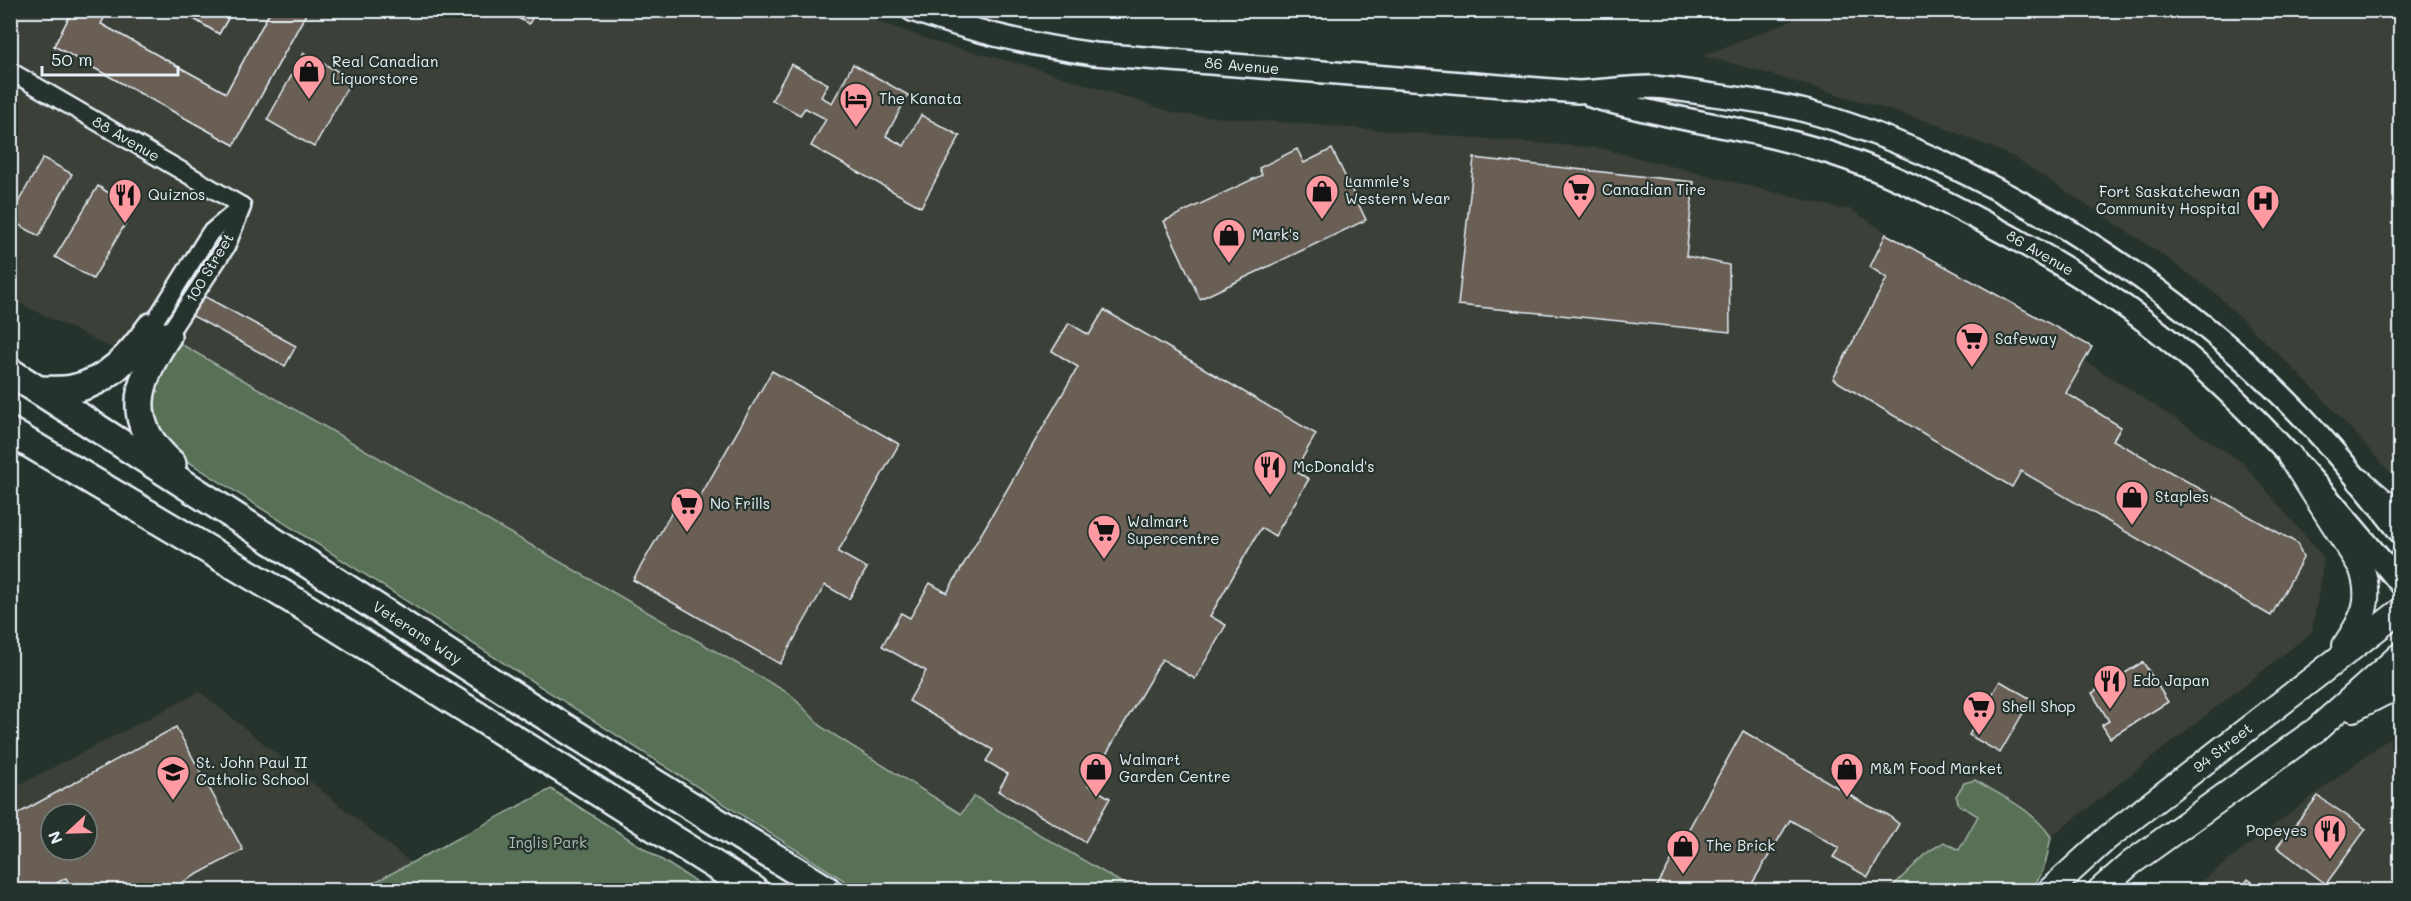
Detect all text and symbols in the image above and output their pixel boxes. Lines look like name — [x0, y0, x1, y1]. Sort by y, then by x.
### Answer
scale bar — [42, 39, 178, 77]
text: 50 m — [51, 47, 93, 71]
place label: Real Canadian Liquorstore — [332, 51, 438, 88]
street label: 86 Avenue — [1204, 52, 1280, 78]
shop icon: Real Canadian Liquorstore — [291, 53, 327, 100]
hotel icon: The Kanata — [838, 81, 874, 128]
place label: The Kanata — [879, 88, 962, 108]
street label: 88 Avenue — [89, 111, 164, 166]
place label: Lammle's Western Wear — [1345, 171, 1451, 208]
supermarket icon: Canadian Tire — [1561, 172, 1597, 219]
shop icon: Lammle's Western Wear — [1304, 173, 1340, 220]
restaurant icon: Quiznos — [107, 177, 143, 224]
place label: Canadian Tire — [1602, 179, 1706, 199]
place label: Fort Saskatchewan Community Hospital — [2096, 181, 2240, 218]
hospital icon: Fort Saskatchewan Community Hospital — [2245, 183, 2281, 230]
place label: Quiznos — [148, 184, 205, 204]
shop icon: Mark's — [1211, 217, 1247, 264]
place label: Mark's — [1252, 224, 1299, 244]
street label: 86 Avenue — [2003, 225, 2078, 280]
street label: 100 Street — [181, 229, 238, 306]
supermarket icon: Safeway — [1954, 321, 1990, 368]
place label: Safeway — [1995, 328, 2057, 348]
restaurant icon: McDonald's — [1252, 449, 1288, 496]
place label: McDonald's — [1293, 456, 1375, 476]
shop icon: Staples — [2114, 479, 2150, 526]
supermarket icon: No Frills — [669, 486, 705, 533]
place label: Staples — [2155, 486, 2209, 506]
place label: No Frills — [710, 493, 770, 513]
place label: Walmart Supercentre — [1127, 511, 1220, 548]
supermarket icon: Walmart Supercentre — [1086, 513, 1122, 560]
street label: Veterans Way — [369, 596, 466, 669]
restaurant icon: Edo Japan — [2092, 663, 2128, 710]
place label: Edo Japan — [2133, 670, 2209, 690]
supermarket icon: Shell Shop — [1961, 689, 1997, 736]
place label: Shell Shop — [2002, 696, 2076, 716]
street label: 94 Street — [2189, 718, 2256, 777]
place label: Walmart Garden Centre — [1119, 749, 1231, 786]
shop icon: Walmart Garden Centre — [1078, 751, 1114, 798]
shop icon: M&M Food Market — [1829, 751, 1865, 798]
place label: St. John Paul II Catholic School — [196, 752, 309, 789]
school or university icon: St. John Paul II Catholic School — [155, 754, 191, 801]
place label: M&M Food Market — [1870, 758, 2003, 778]
north arrow — [39, 802, 99, 862]
restaurant icon: Popeyes — [2312, 813, 2348, 860]
place label: Popeyes — [2246, 820, 2307, 840]
text: N — [43, 828, 67, 847]
shop icon: The Brick — [1665, 828, 1701, 875]
park label: Inglis Park — [509, 832, 587, 852]
place label: The Brick — [1706, 835, 1775, 855]

